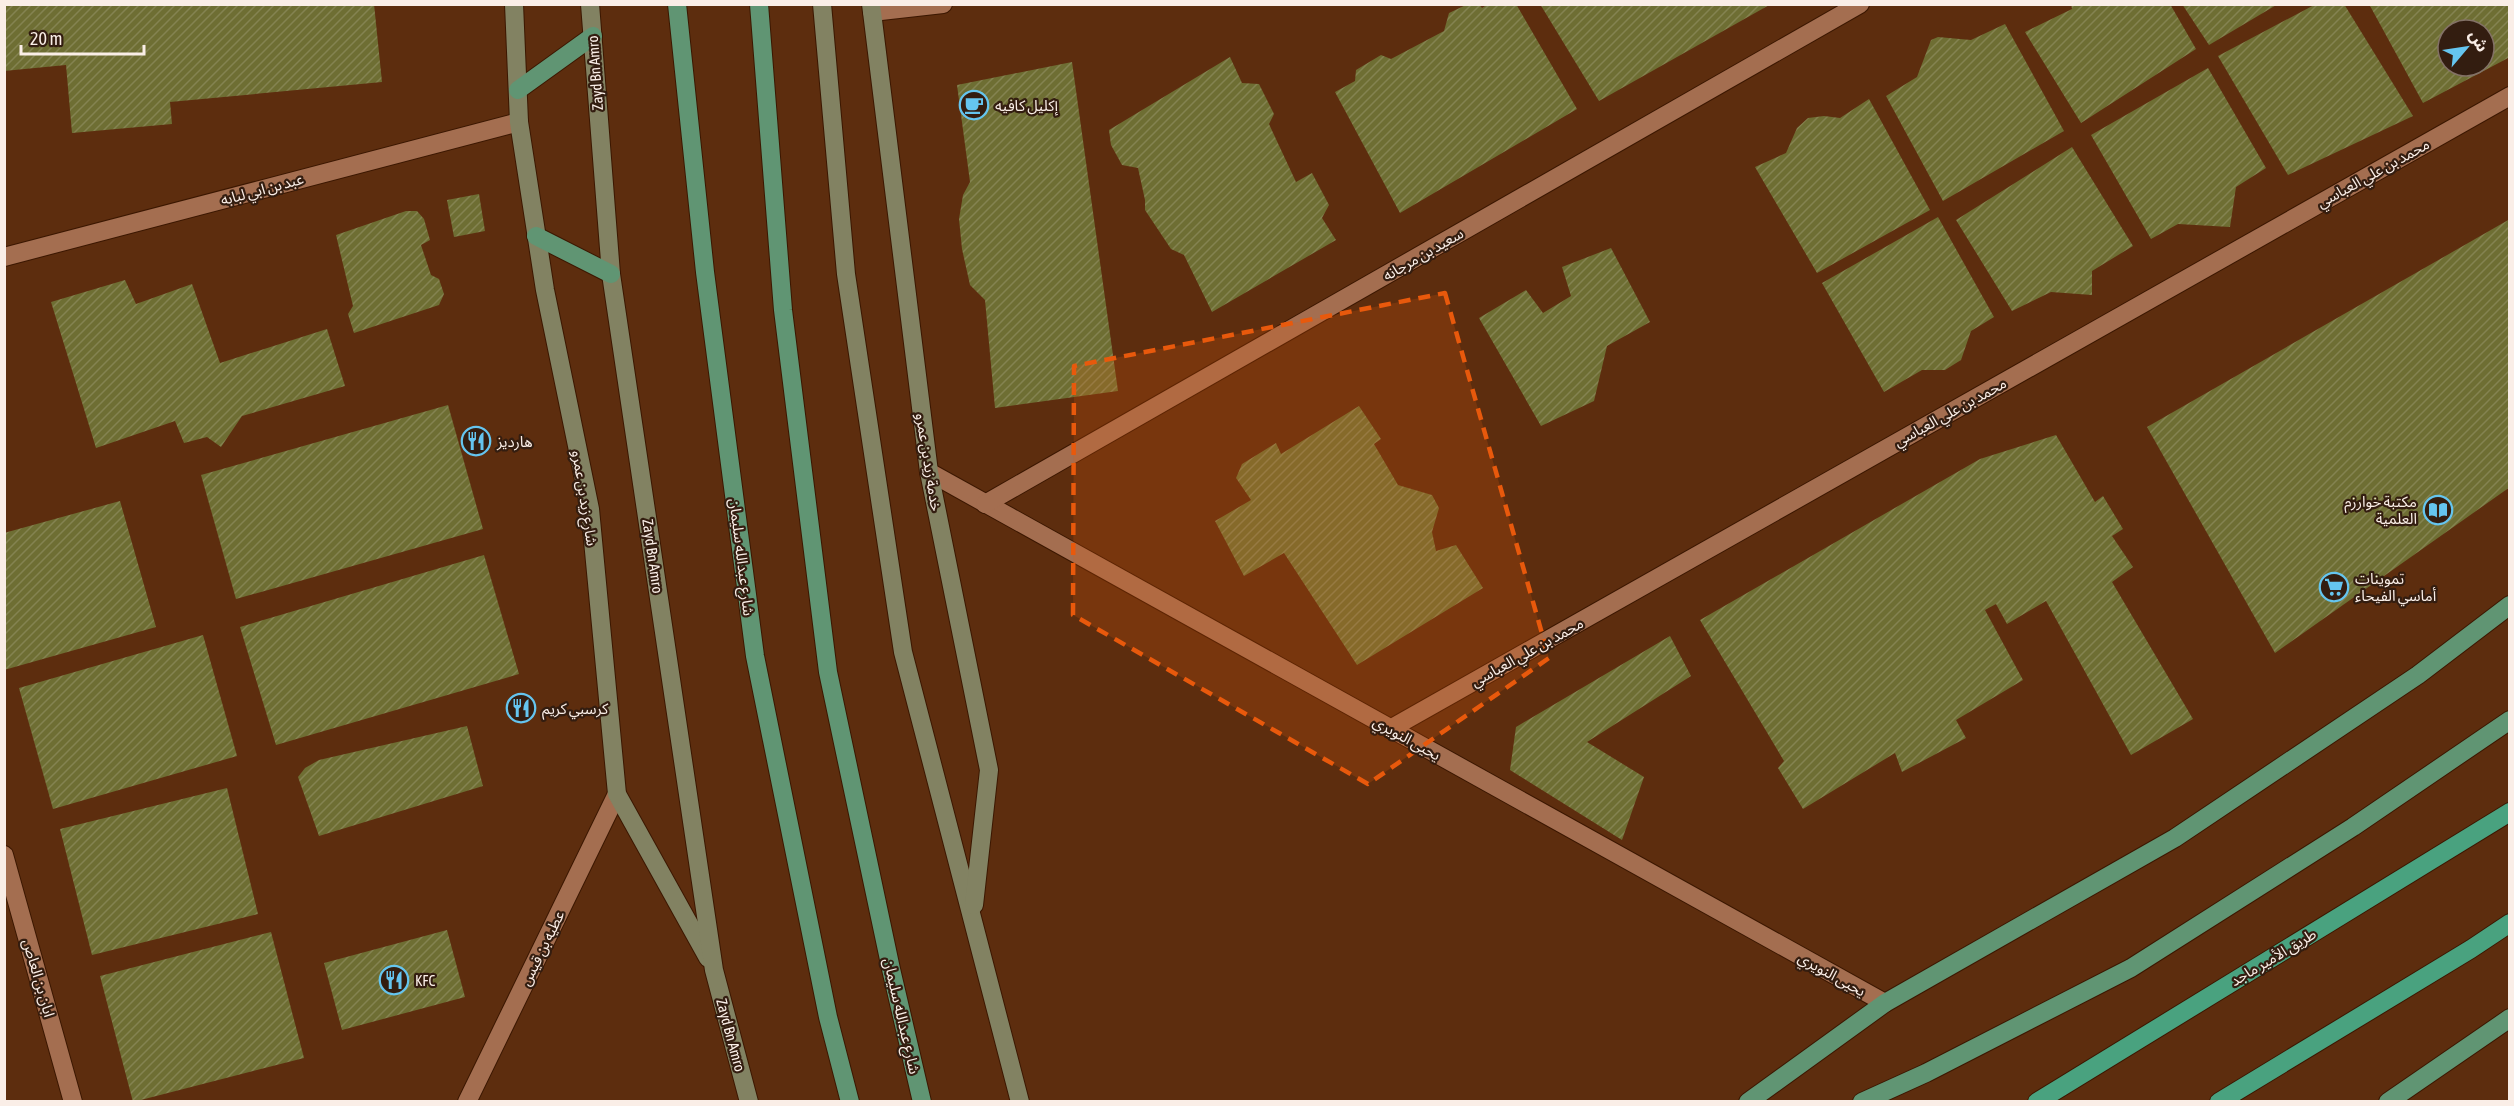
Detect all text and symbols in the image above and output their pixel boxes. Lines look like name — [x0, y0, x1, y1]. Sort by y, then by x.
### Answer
scale bar — [21, 18, 144, 56]
north arrow — [2436, 18, 2496, 78]
text: ش — [2465, 27, 2492, 55]
text: 20 m — [30, 28, 62, 49]
street label: Zayd Bn Amro — [584, 35, 606, 111]
cafe icon: إكليل كافيه — [958, 89, 990, 121]
place label: إكليل كافيه — [995, 97, 1059, 116]
street label: محمد بن علي العباسي — [2314, 135, 2434, 214]
street label: عبد بن ابي لبابه — [219, 170, 307, 212]
street label: سعيد بن مرجانه — [1380, 224, 1467, 285]
street label: محمد بن علي العباسي — [1891, 374, 2011, 453]
street label: خدمة زيد بن عمرو — [912, 412, 945, 513]
restaurant icon: هارديز — [460, 425, 492, 457]
place label: هارديز — [496, 433, 533, 451]
street label: شارع زيد بن عمرو — [565, 449, 601, 548]
place label: مكتبة خوارزم العلمية — [2344, 493, 2417, 527]
library icon: مكتبة خوارزم العلمية — [2422, 494, 2454, 526]
street label: شارع عبدالله سليمان — [722, 497, 758, 618]
street label: Zayd Bn Amro — [639, 518, 667, 594]
place label: تموينات أماسي الفيحاء — [2355, 570, 2436, 607]
supermarket icon: تموينات أماسي الفيحاء — [2318, 571, 2350, 603]
street label: محمد بن علي العباسي — [1468, 614, 1588, 693]
restaurant icon: كرسبي كريم — [505, 692, 537, 724]
place label: كرسبي كريم — [542, 700, 609, 720]
street label: يحيى النويري — [1369, 713, 1444, 766]
street label: عطيه بن قيس — [516, 907, 569, 989]
street label: طريق الأمير ماجد — [2227, 925, 2320, 991]
street label: ابان بن العاص — [19, 937, 58, 1019]
street label: يحيى النويري — [1794, 949, 1869, 1002]
street label: شارع عبدالله سليمان — [876, 956, 924, 1077]
restaurant icon: KFC — [378, 964, 410, 996]
place label: KFC — [415, 972, 435, 989]
street label: Zayd Bn Amro — [713, 997, 749, 1073]

